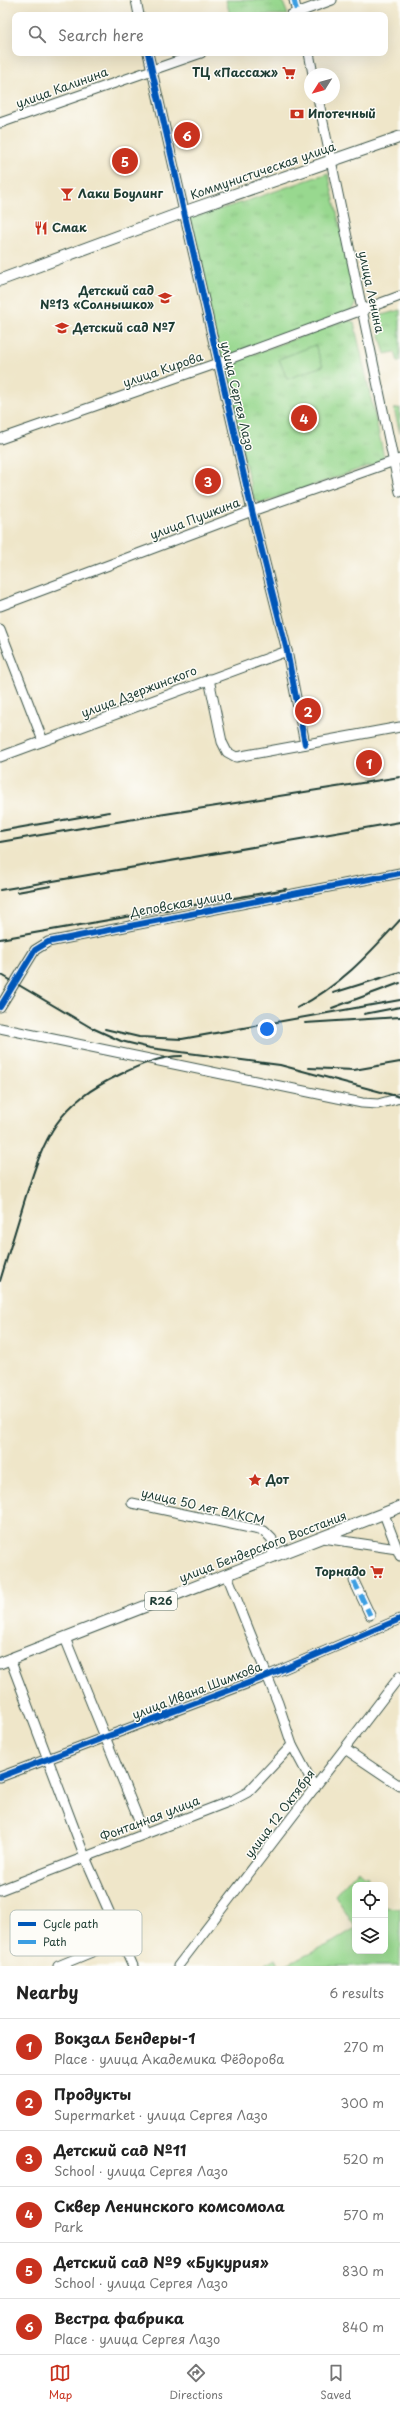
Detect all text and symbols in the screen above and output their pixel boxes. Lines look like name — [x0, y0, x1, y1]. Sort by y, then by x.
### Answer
search box — [12, 12, 388, 56]
icon: search — [26, 23, 48, 45]
text: Search here — [58, 23, 144, 46]
street label: улица Калинина — [13, 62, 111, 112]
place label: ТЦ «Пассаж» — [192, 63, 278, 81]
supermarket icon: ТЦ «Пассаж» — [281, 65, 297, 81]
north arrow — [304, 68, 340, 104]
place label: Ипотечный — [308, 104, 376, 122]
bank icon: Ипотечный — [289, 106, 305, 122]
pin: 6 — [174, 120, 200, 150]
street label: Коммунистическая улица — [188, 137, 338, 203]
pin: 5 — [112, 146, 138, 176]
place label: Лаки Боулинг — [78, 184, 164, 202]
bar icon: Лаки Боулинг — [59, 186, 75, 202]
place label: Смак — [52, 218, 87, 236]
restaurant icon: Смак — [33, 220, 49, 236]
street label: улица Ленина — [355, 249, 390, 335]
place label: Детский сад №13 «Солнышко» — [40, 281, 154, 313]
school or university icon: Детский сад №13 «Солнышко» — [157, 290, 173, 306]
place label: Детский сад №7 — [72, 318, 175, 336]
school or university icon: Детский сад №7 — [54, 320, 70, 336]
street label: улица Сергея Лазо — [217, 339, 259, 453]
street label: улица Кирова — [120, 347, 206, 391]
pin: 4 — [291, 403, 317, 433]
pin: 3 — [195, 466, 221, 496]
street label: улица Пушкина — [147, 492, 243, 544]
street label: улица Дзержинского — [78, 661, 199, 721]
pin: 2 — [295, 696, 321, 726]
pin: 1 — [356, 748, 382, 778]
street label: Деповская улица — [127, 885, 234, 921]
your location — [257, 1019, 277, 1039]
place label: Дот — [265, 1470, 290, 1488]
place icon: Дот — [247, 1472, 263, 1488]
street label: улица 50 лет ВЛКСМ — [140, 1483, 267, 1529]
street label: улица Бендерского Восстания — [176, 1506, 349, 1586]
place label: Торнадо — [315, 1562, 366, 1580]
supermarket icon: Торнадо — [369, 1564, 385, 1580]
road number: R26 — [145, 1592, 177, 1610]
street label: улица Ивана Шимкова — [129, 1657, 265, 1723]
street label: улица 12 Октября — [240, 1765, 319, 1862]
street label: Фонтанная улица — [97, 1791, 202, 1845]
map controls — [352, 1882, 388, 1954]
button: locate — [352, 1882, 388, 1918]
legend — [10, 1910, 142, 1956]
text: Cycle path — [43, 1915, 98, 1932]
button: layers — [352, 1918, 388, 1954]
text: Path — [43, 1933, 67, 1950]
text: Nearby — [16, 1979, 78, 2005]
text: 6 results — [329, 1983, 384, 2002]
text: Вокзал Бендеры-1 — [54, 2026, 196, 2049]
text: 1 — [26, 2037, 32, 2056]
text: 270 m — [343, 2037, 384, 2056]
text: Place · улица Академика Фёдорова — [54, 2049, 284, 2068]
text: Продукты — [54, 2082, 131, 2105]
text: 2 — [24, 2093, 34, 2112]
text: 300 m — [340, 2093, 384, 2112]
text: Supermarket · улица Сергея Лазо — [54, 2105, 268, 2124]
text: Детский сад №11 — [54, 2138, 186, 2161]
text: 3 — [25, 2149, 33, 2168]
text: 520 m — [342, 2149, 384, 2168]
text: School · улица Сергея Лазо — [54, 2161, 228, 2180]
text: Сквер Ленинского комсомола — [54, 2194, 285, 2217]
text: 4 — [25, 2205, 33, 2224]
text: 570 m — [343, 2205, 384, 2224]
text: Park — [54, 2217, 83, 2236]
text: Детский сад №9 «Букурия» — [54, 2250, 269, 2273]
text: 5 — [25, 2261, 33, 2280]
text: 830 m — [342, 2261, 384, 2280]
text: School · улица Сергея Лазо — [54, 2273, 228, 2292]
text: Вестра фабрика — [54, 2306, 184, 2329]
text: 6 — [24, 2317, 34, 2336]
text: 840 m — [342, 2317, 384, 2336]
text: Place · улица Сергея Лазо — [54, 2329, 220, 2348]
tab: Map — [49, 2362, 72, 2403]
tab: Directions — [169, 2362, 223, 2403]
tab: Saved — [320, 2362, 351, 2403]

